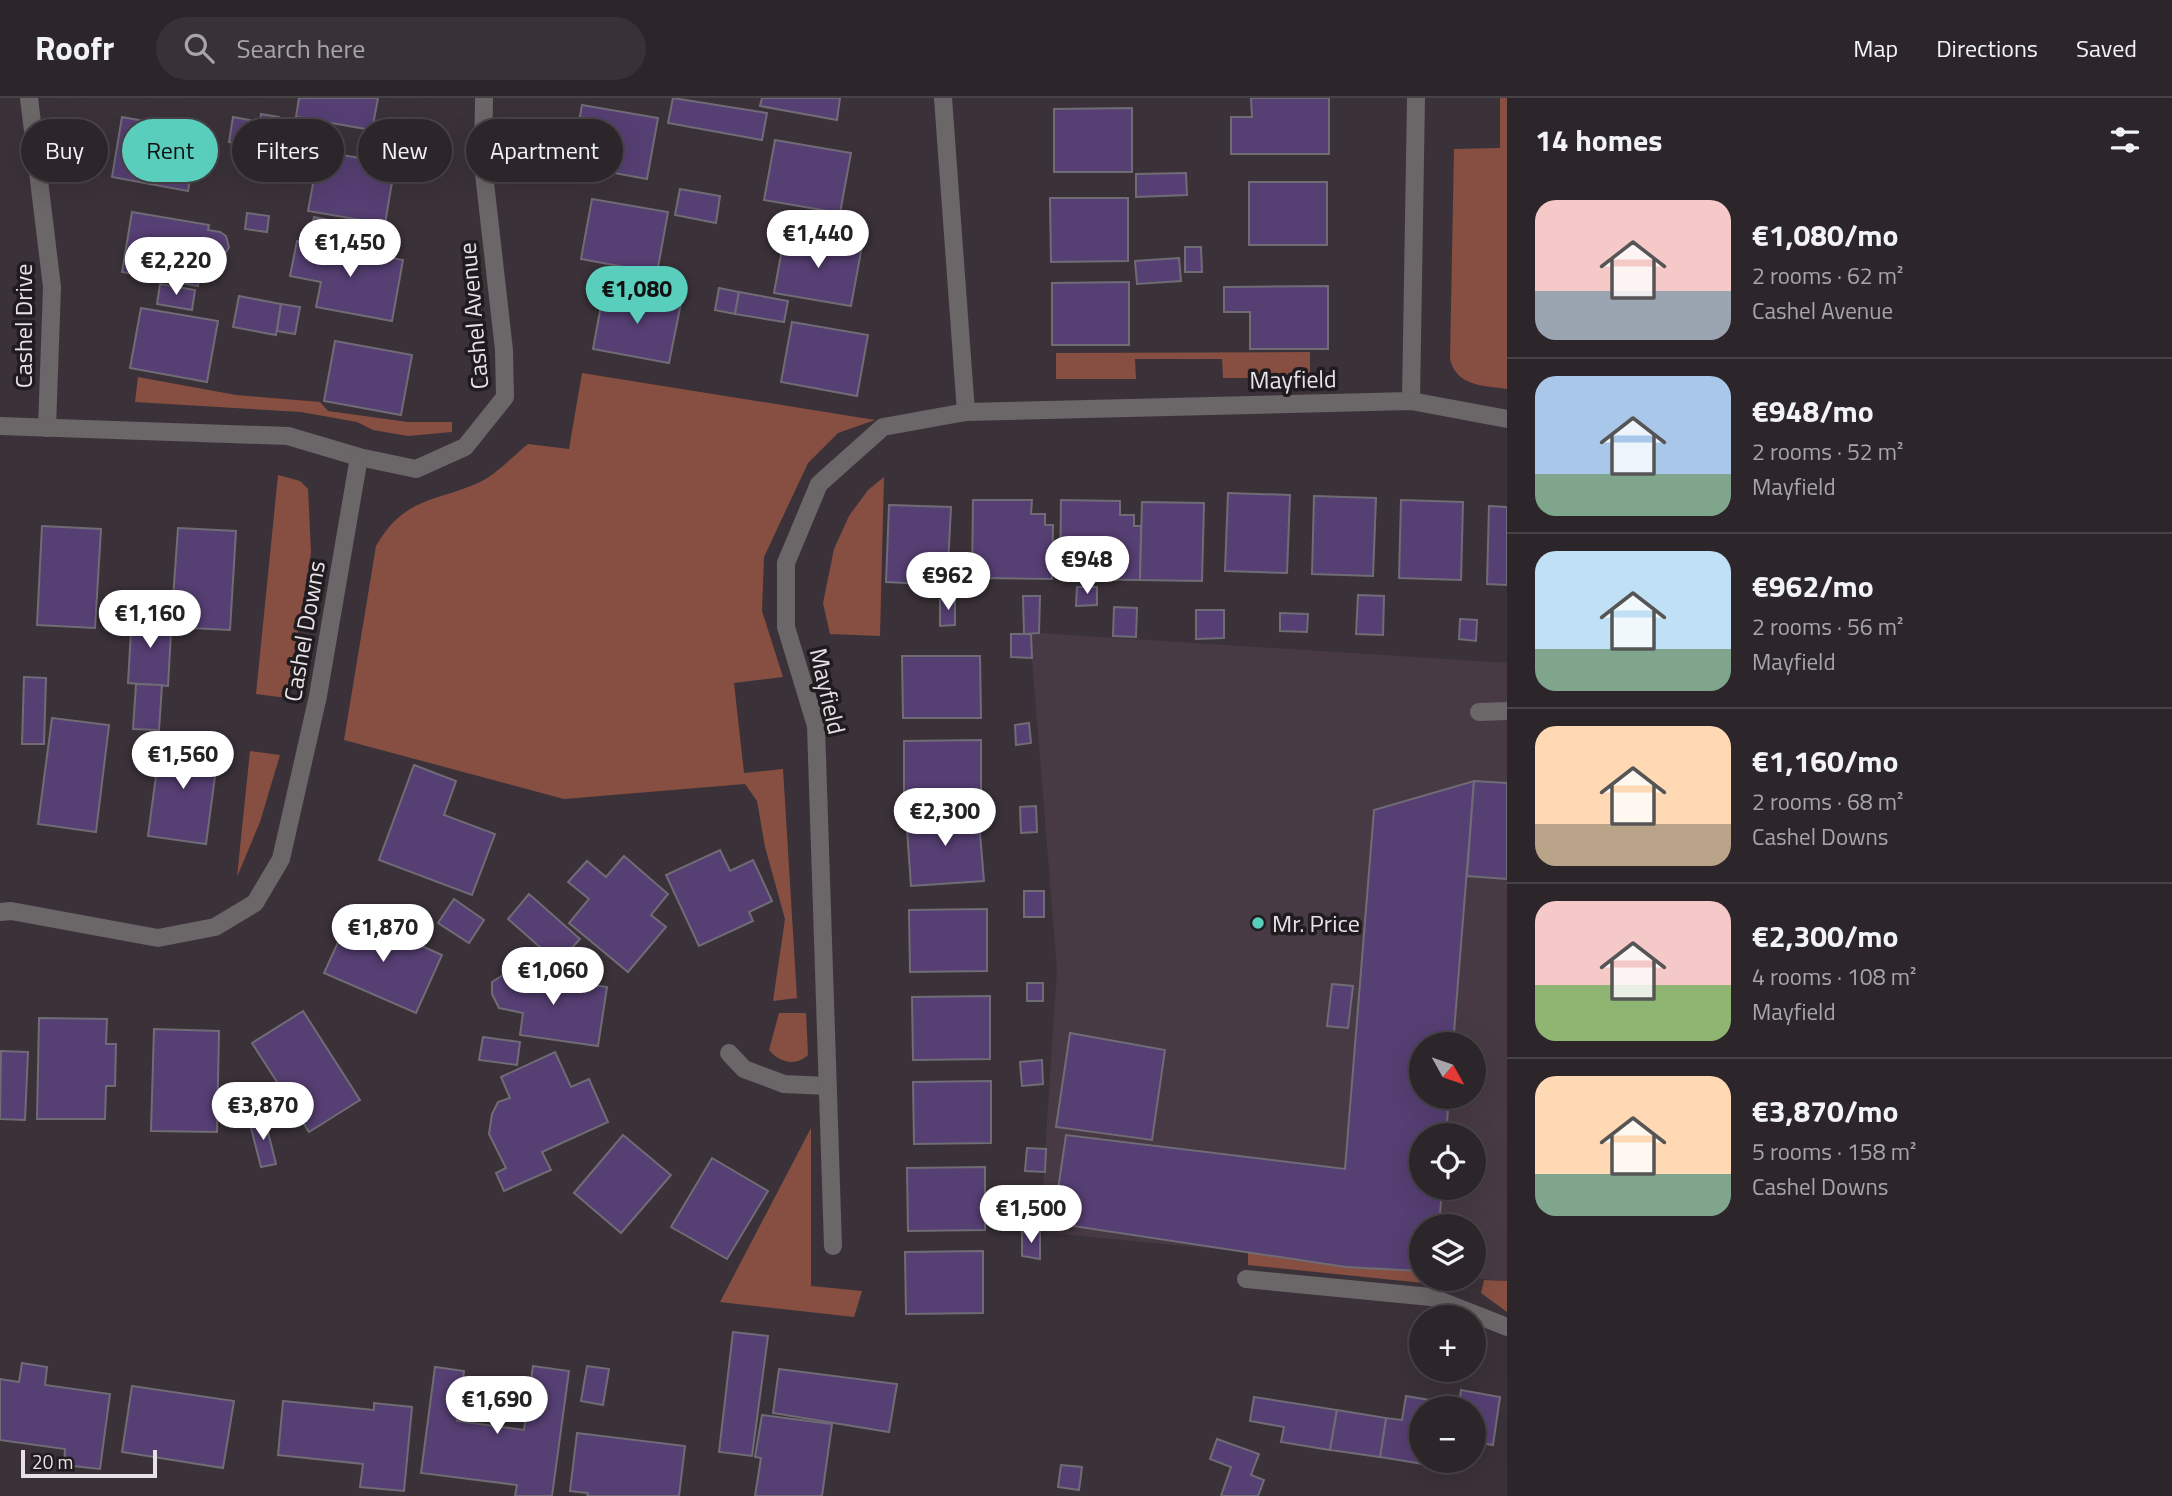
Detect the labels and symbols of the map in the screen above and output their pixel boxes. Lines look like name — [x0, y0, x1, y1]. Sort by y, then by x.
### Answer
pin: €1,440 — [761, 211, 875, 270]
pin: €1,450 — [293, 220, 407, 279]
pin: €2,220 — [119, 238, 233, 297]
street label: Cashel Avenue — [449, 241, 497, 391]
street label: Cashel Drive — [5, 264, 41, 388]
pin: €1,080 — [580, 266, 694, 326]
street label: Mayfield — [1249, 360, 1337, 398]
pin: €948 — [1046, 536, 1128, 596]
pin: €962 — [907, 552, 989, 612]
street label: Cashel Downs — [274, 558, 334, 704]
pin: €1,160 — [93, 590, 207, 650]
street label: Mayfield — [801, 644, 855, 738]
pin: €1,560 — [126, 732, 240, 791]
pin: €2,300 — [888, 788, 1002, 848]
pin: €1,870 — [326, 904, 440, 964]
place label: Mr. Price — [1272, 905, 1360, 941]
marker: Mr. Price — [1250, 915, 1266, 931]
pin: €1,060 — [496, 948, 610, 1007]
north arrow — [1409, 1032, 1486, 1110]
pin: €3,870 — [206, 1082, 320, 1142]
pin: €1,500 — [974, 1186, 1088, 1245]
pin: €1,690 — [440, 1376, 554, 1436]
scale bar — [21, 1447, 158, 1479]

